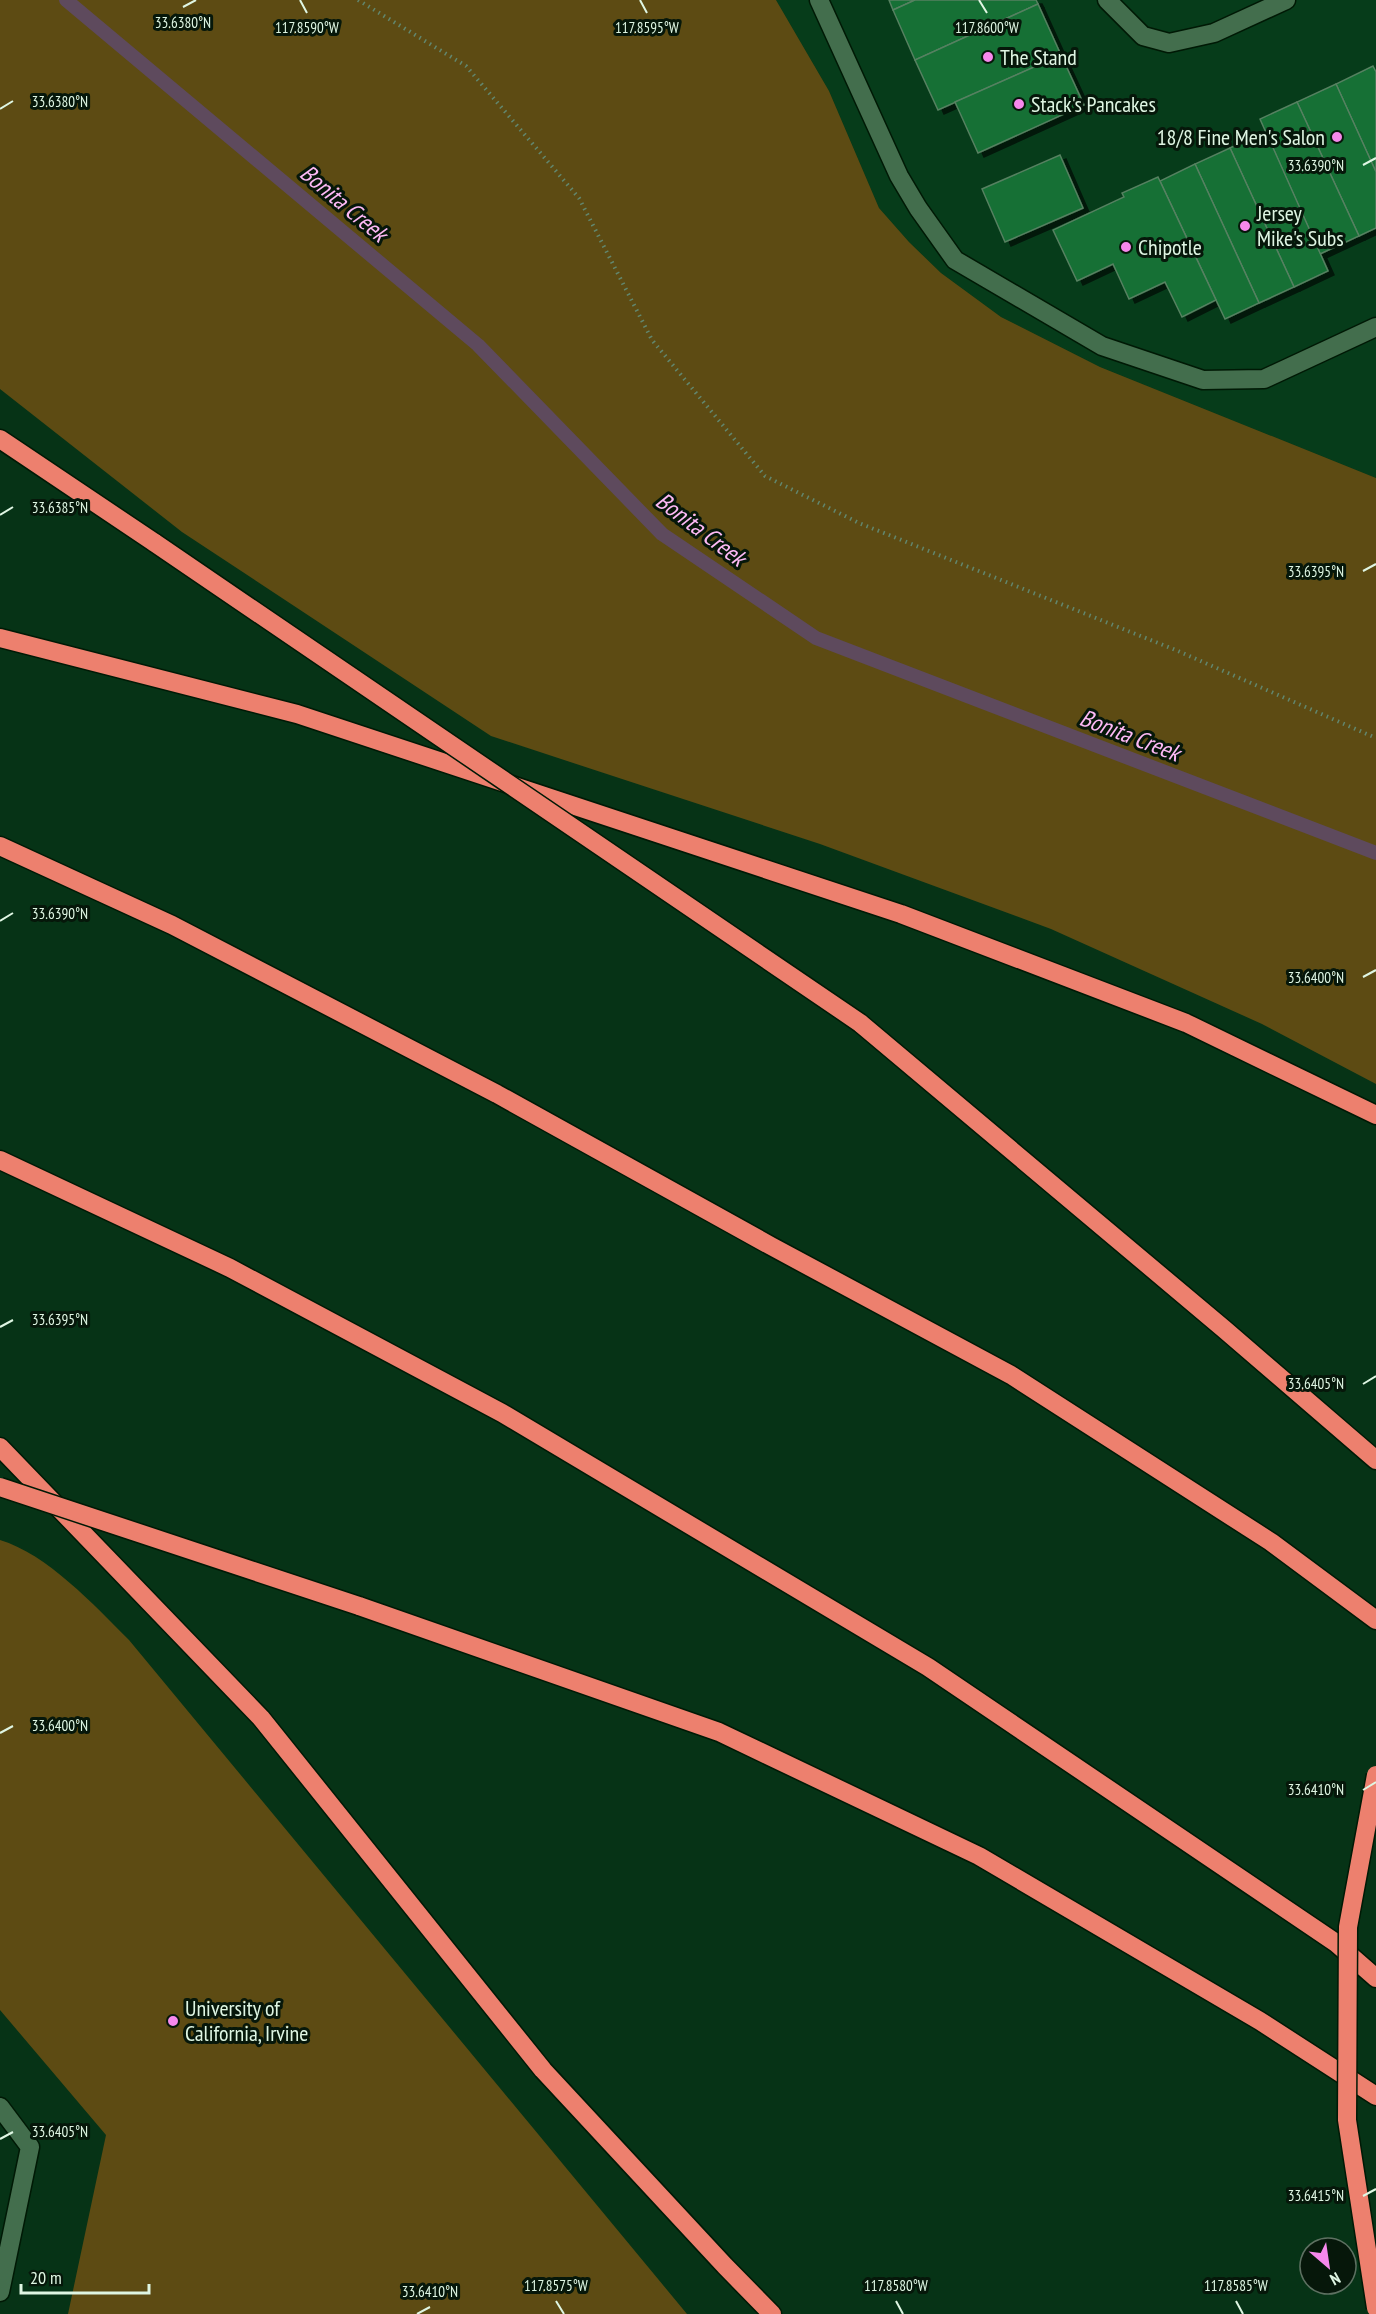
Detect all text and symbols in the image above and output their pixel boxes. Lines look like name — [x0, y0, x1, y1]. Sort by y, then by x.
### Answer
text: 33.6380°N — [155, 13, 211, 32]
text: 117.8590°W — [275, 18, 339, 37]
text: 117.8595°W — [615, 18, 679, 37]
text: 117.8600°W — [955, 18, 1019, 37]
place label: The Stand — [1000, 43, 1077, 71]
marker: The Stand — [981, 50, 995, 64]
place label: Stack's Pancakes — [1031, 90, 1156, 118]
text: 33.6380°N — [32, 92, 88, 111]
marker: Stack's Pancakes — [1012, 97, 1026, 111]
place label: 18/8 Fine Men's Salon — [1157, 123, 1325, 151]
marker: 18/8 Fine Men's Salon — [1330, 130, 1344, 144]
text: 33.6390°N — [1288, 156, 1344, 175]
water label: Bonita Creek — [294, 157, 396, 250]
place label: Jersey Mike's Subs — [1256, 199, 1344, 252]
marker: Jersey Mike's Subs — [1238, 219, 1252, 233]
place label: Chipotle — [1138, 233, 1202, 261]
marker: Chipotle — [1119, 240, 1133, 254]
water label: Bonita Creek — [650, 485, 754, 575]
text: 33.6385°N — [32, 498, 88, 517]
text: 33.6395°N — [1288, 562, 1344, 581]
water label: Bonita Creek — [1075, 702, 1187, 769]
text: 33.6390°N — [32, 904, 88, 923]
text: 33.6400°N — [1288, 968, 1344, 987]
text: 33.6395°N — [32, 1310, 88, 1329]
text: 33.6405°N — [1288, 1374, 1344, 1393]
text: 33.6400°N — [32, 1716, 88, 1735]
text: 33.6410°N — [1288, 1780, 1344, 1799]
place label: University of California, Irvine — [185, 1994, 308, 2047]
marker: University of California, Irvine — [166, 2014, 180, 2028]
text: 33.6405°N — [32, 2122, 88, 2141]
text: 33.6415°N — [1288, 2186, 1344, 2205]
north arrow — [1298, 2236, 1358, 2296]
scale bar — [21, 2257, 148, 2295]
text: 20 m — [30, 2266, 62, 2289]
text: N — [1327, 2268, 1344, 2290]
text: 117.8575°W — [524, 2276, 588, 2295]
text: 117.8580°W — [864, 2276, 928, 2295]
text: 117.8585°W — [1204, 2276, 1268, 2295]
text: 33.6410°N — [402, 2282, 458, 2301]

